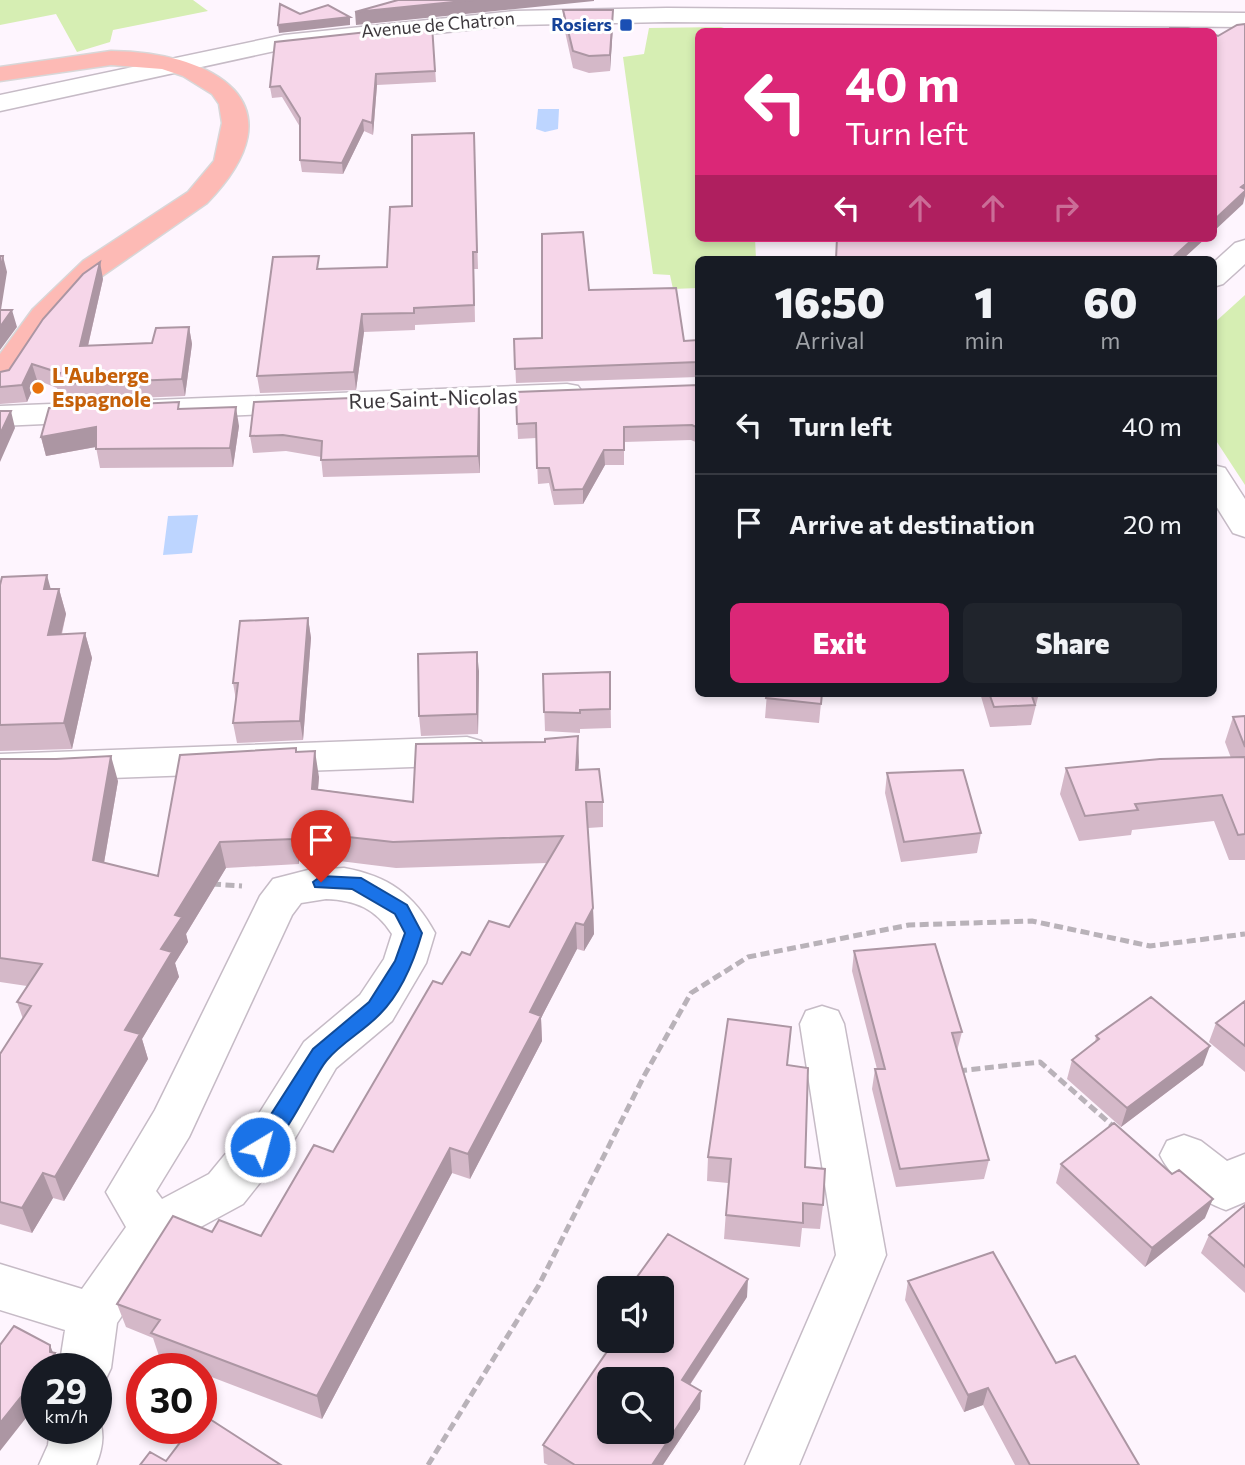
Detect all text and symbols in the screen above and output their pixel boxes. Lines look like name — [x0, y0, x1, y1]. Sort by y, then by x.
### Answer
street label: Avenue de Chatron — [360, 6, 516, 42]
place label: Rosiers — [551, 13, 612, 35]
marker: Rosiers — [618, 17, 634, 33]
text: 40 m — [845, 52, 960, 112]
icon: left — [730, 56, 821, 147]
text: Turn left — [845, 112, 969, 152]
icon: left — [828, 189, 866, 227]
icon: ahead — [901, 189, 939, 227]
icon: ahead — [974, 189, 1012, 227]
icon: right — [1047, 189, 1085, 227]
text: 16:50 — [775, 275, 885, 327]
text: 1 — [974, 275, 994, 327]
text: 60 — [1083, 275, 1137, 327]
text: Arrival — [795, 326, 865, 354]
text: min — [964, 326, 1004, 354]
text: m — [1100, 326, 1120, 354]
place label: L'Auberge Espagnole — [52, 362, 151, 411]
marker: L'Auberge Espagnole — [30, 380, 46, 396]
street label: Rue Saint-Nicolas — [348, 382, 518, 413]
icon: left — [730, 406, 768, 444]
text: Turn left — [789, 410, 892, 441]
text: 40 m — [1122, 410, 1182, 441]
icon: arrive — [730, 504, 768, 542]
text: Arrive at destination — [789, 508, 1035, 539]
text: 20 m — [1123, 508, 1182, 539]
button: Exit — [730, 603, 949, 683]
button: Share — [963, 603, 1182, 683]
pin — [291, 810, 351, 882]
icon: arrive — [302, 821, 340, 859]
position arrow — [223, 1110, 297, 1184]
map controls — [597, 1276, 674, 1444]
button: sound — [597, 1276, 674, 1353]
speed limit sign: 30 — [126, 1353, 217, 1444]
button: search — [597, 1367, 674, 1444]
text: 29 — [46, 1368, 87, 1411]
text: km/h — [45, 1405, 88, 1427]

